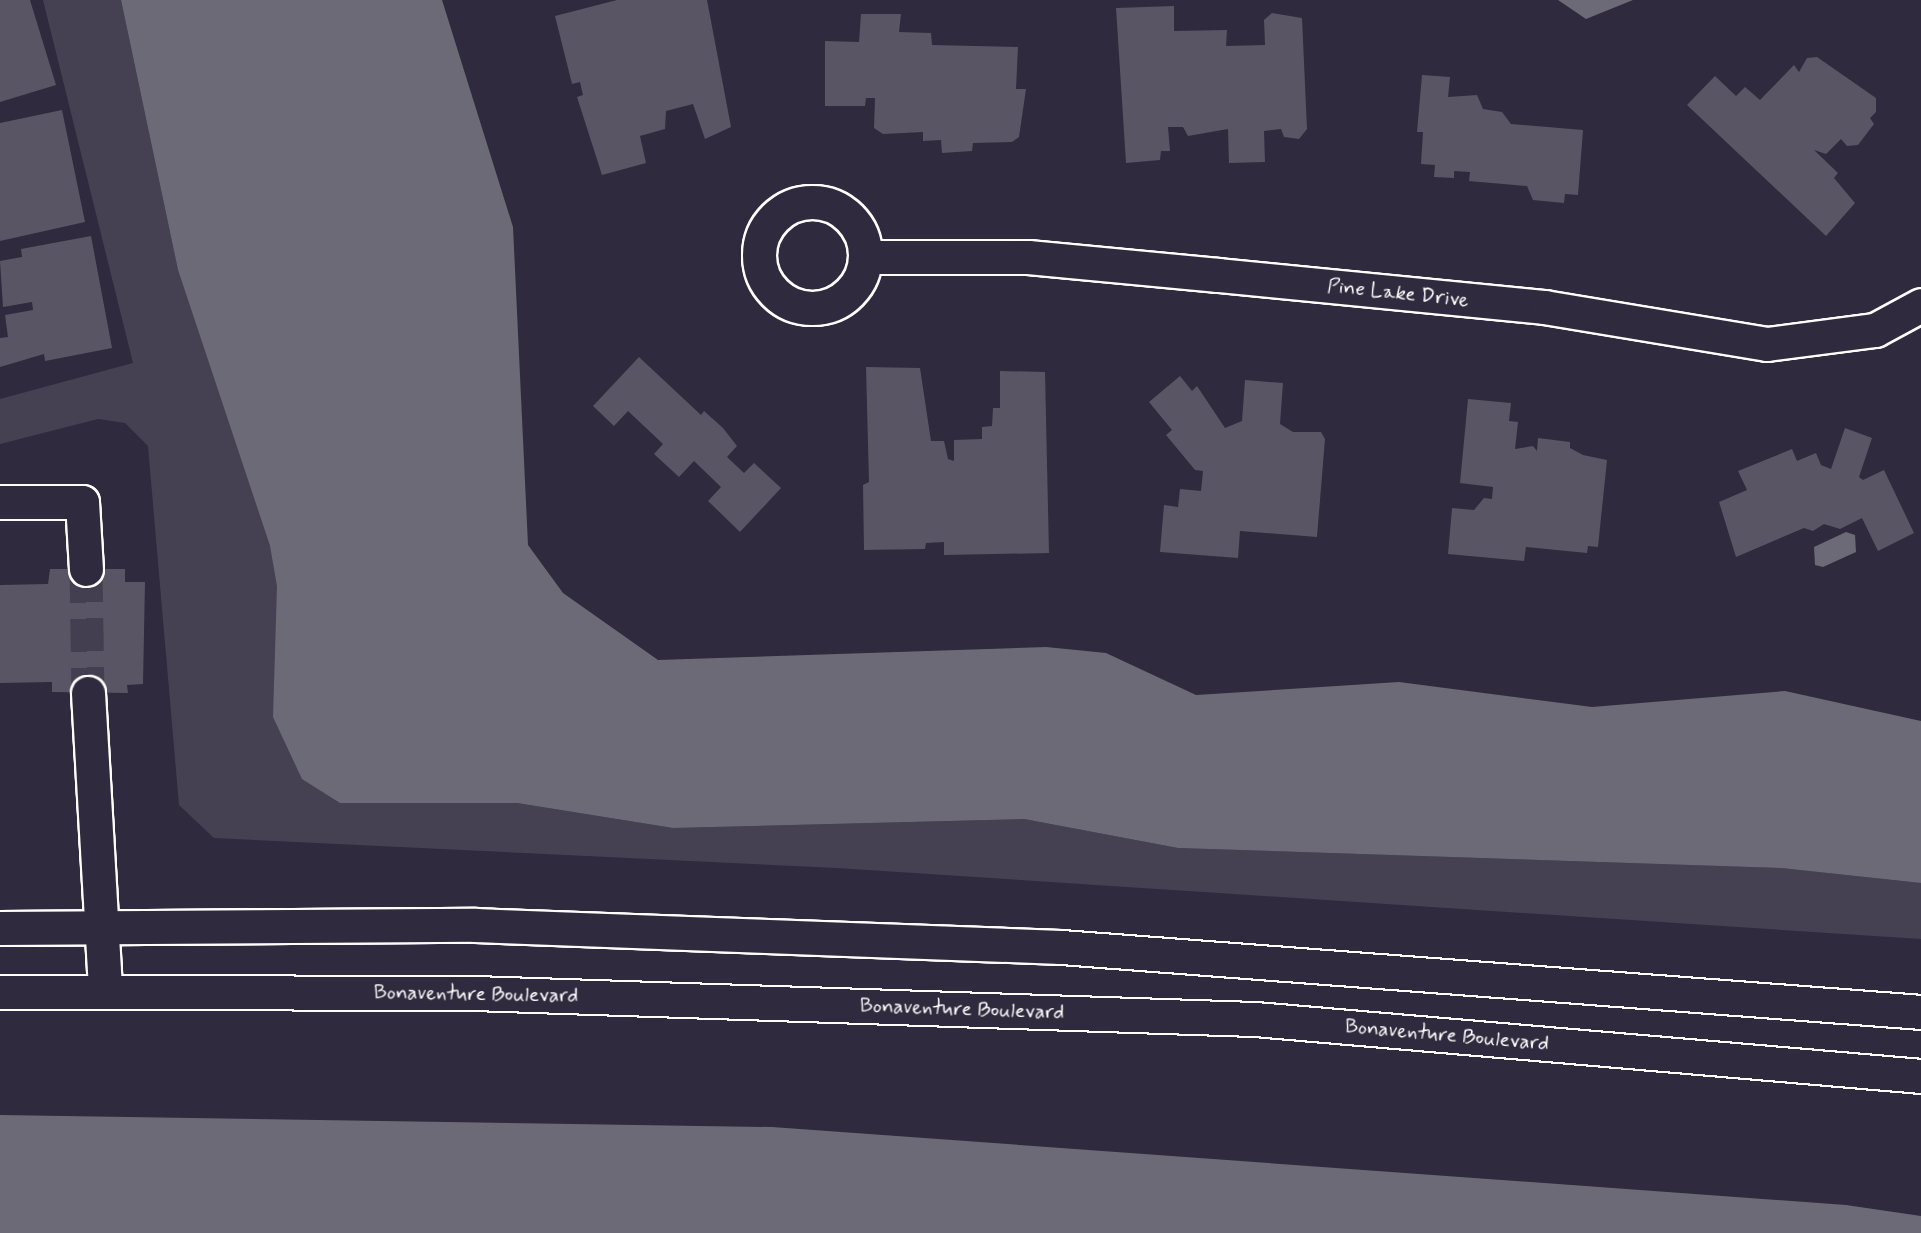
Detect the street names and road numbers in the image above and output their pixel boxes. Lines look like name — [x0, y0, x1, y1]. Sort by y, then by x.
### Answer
street label: Pine Lake Drive — [1327, 273, 1469, 313]
street label: Bonaventure Boulevard — [375, 980, 577, 1008]
street label: Bonaventure Boulevard — [861, 993, 1063, 1025]
street label: Bonaventure Boulevard — [1346, 1014, 1548, 1056]

